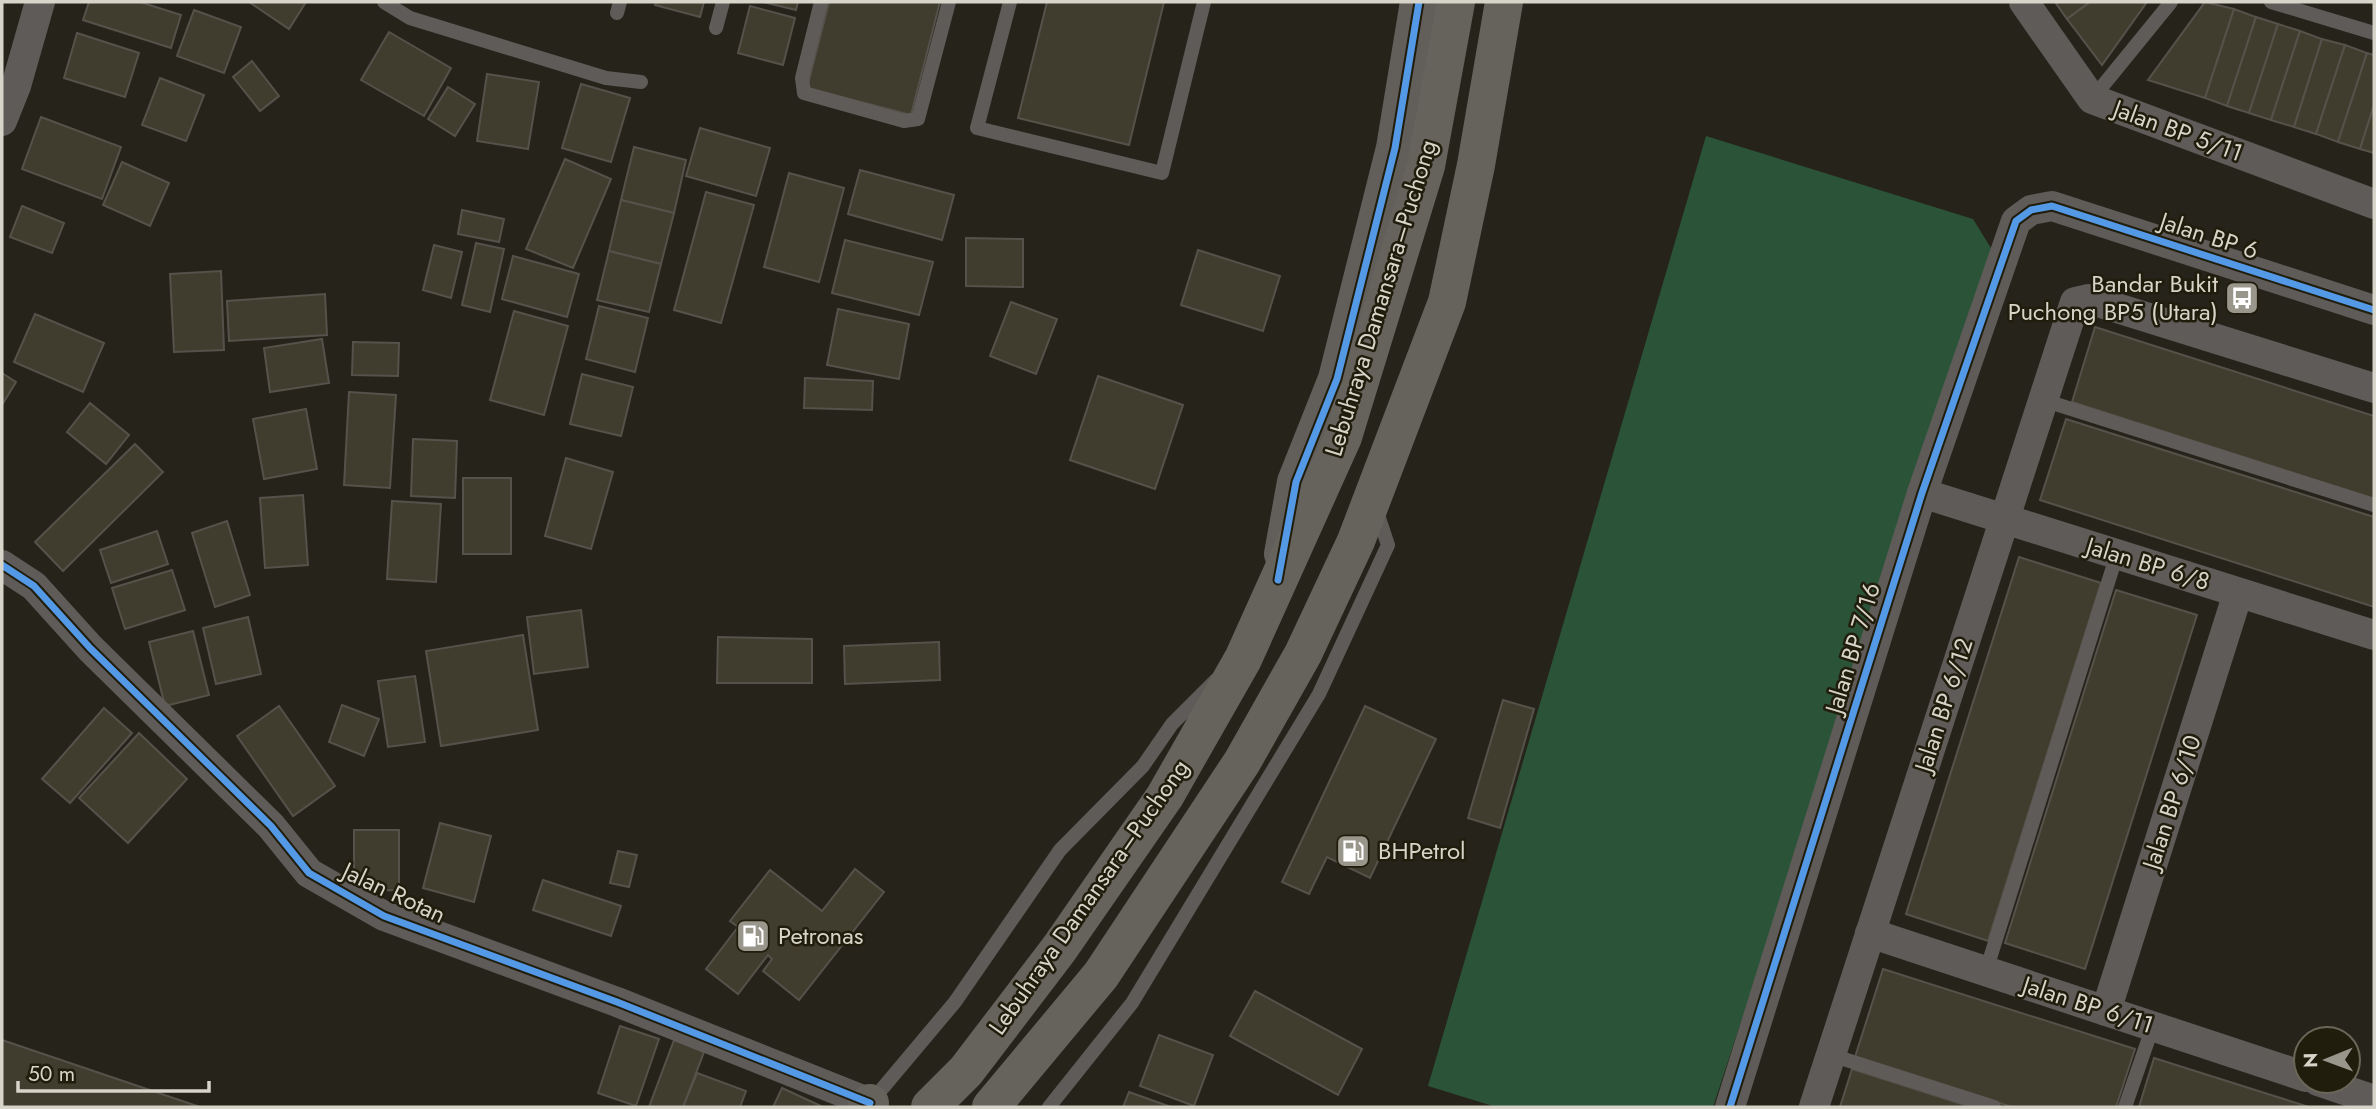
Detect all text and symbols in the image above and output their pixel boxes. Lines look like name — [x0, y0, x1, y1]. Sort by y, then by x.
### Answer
street label: Jalan BP 5/11 — [2106, 90, 2248, 170]
street label: Lebuhraya Damansara–Puchong — [1316, 135, 1445, 460]
street label: Jalan BP 6 — [2153, 202, 2263, 268]
place label: Bandar Bukit Puchong BP5 (Utara) — [2008, 266, 2218, 329]
bus stop icon: Bandar Bukit Puchong BP5 (Utara) — [2223, 279, 2261, 317]
street label: Jalan BP 6/8 — [2079, 527, 2214, 599]
street label: Jalan BP 7/16 — [1815, 578, 1889, 720]
street label: Jalan BP 6/12 — [1905, 634, 1982, 779]
street label: Jalan BP 6/10 — [2132, 730, 2210, 876]
street label: Lebuhraya Damansara–Puchong — [980, 752, 1197, 1042]
fuel station icon: BHPetrol — [1334, 832, 1372, 870]
place label: BHPetrol — [1378, 833, 1466, 868]
street label: Jalan Rotan — [334, 852, 452, 932]
fuel station icon: Petronas — [734, 917, 772, 955]
place label: Petronas — [778, 918, 863, 953]
street label: Jalan BP 6/11 — [2015, 966, 2158, 1042]
north arrow — [2292, 1025, 2362, 1095]
scale bar — [18, 1050, 208, 1094]
text: N — [2297, 1053, 2324, 1068]
text: 50 m — [28, 1059, 75, 1089]

